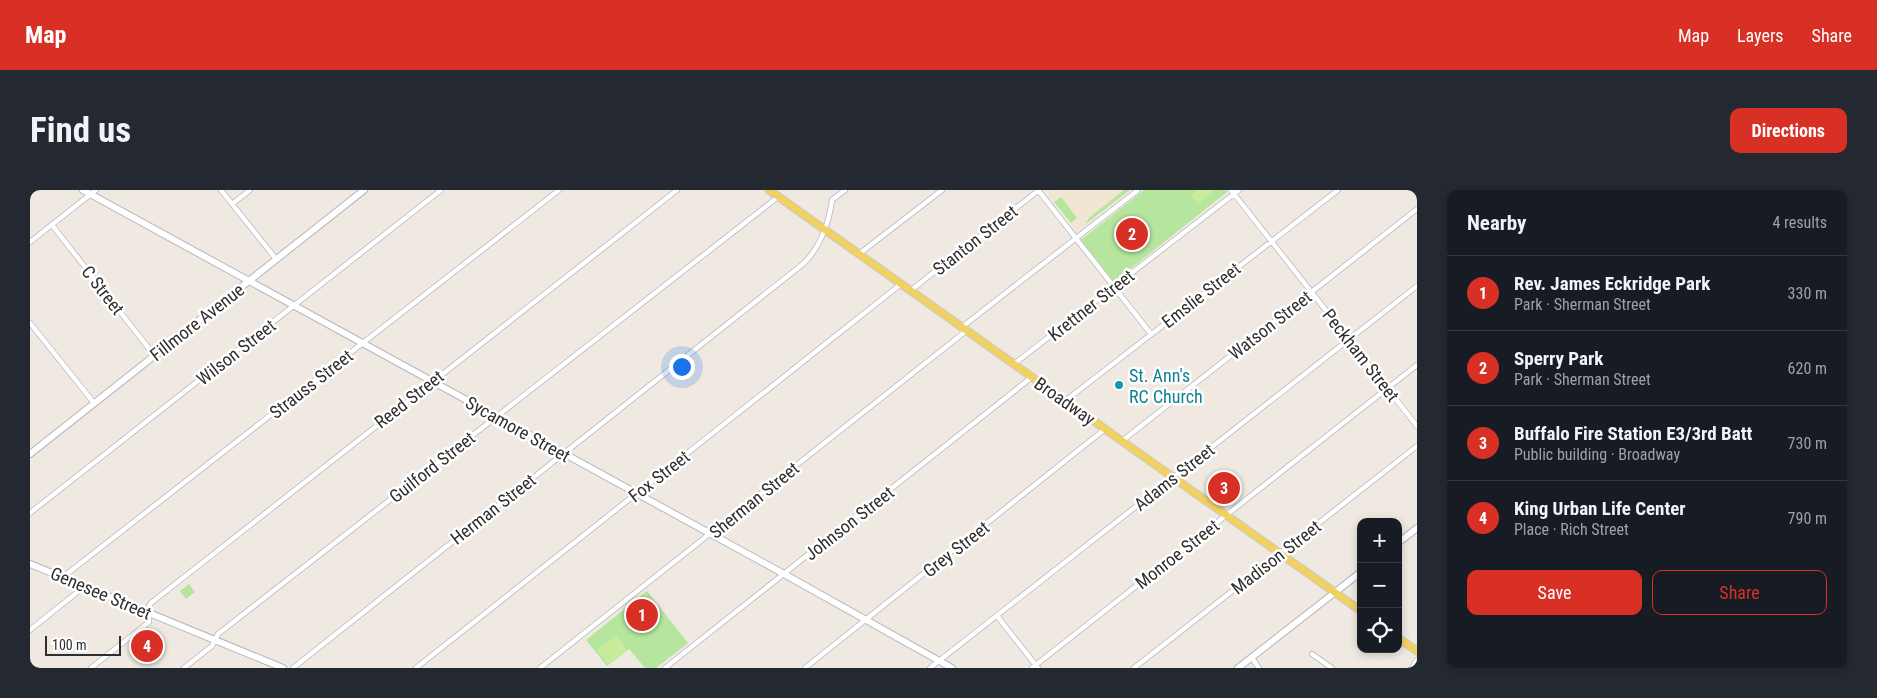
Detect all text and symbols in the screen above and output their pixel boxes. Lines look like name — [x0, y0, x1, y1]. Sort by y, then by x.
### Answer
text: Map — [25, 21, 66, 49]
text: Map — [1678, 25, 1709, 46]
text: Layers — [1737, 25, 1784, 46]
text: Share — [1812, 25, 1852, 46]
button: Directions — [1730, 108, 1847, 153]
text: Find us — [30, 110, 131, 151]
street label: Stanton Street — [929, 201, 1021, 279]
text: Nearby — [1467, 211, 1526, 235]
text: 4 results — [1772, 213, 1827, 232]
pin: 2 — [1116, 215, 1148, 253]
street label: Emslie Street — [1158, 258, 1244, 332]
street label: C Street — [77, 261, 129, 319]
street label: Krettner Street — [1044, 265, 1138, 345]
text: Rev. James Eckridge Park — [1514, 272, 1710, 295]
street label: Fillmore Avenue — [146, 279, 248, 365]
text: 1 — [1479, 284, 1487, 303]
text: 330 m — [1788, 284, 1827, 303]
street label: Watson Street — [1224, 286, 1316, 364]
text: Park · Sherman Street — [1514, 295, 1651, 314]
street label: Peckham Street — [1318, 304, 1404, 406]
street label: Wilson Street — [192, 315, 280, 389]
street label: Strauss Street — [265, 345, 357, 423]
text: Sperry Park — [1514, 347, 1603, 370]
your location — [669, 354, 695, 380]
text: 2 — [1479, 359, 1487, 378]
text: 620 m — [1788, 359, 1827, 378]
place label: St. Ann's RC Church — [1129, 365, 1203, 407]
street label: Reed Street — [370, 366, 448, 432]
text: Park · Sherman Street — [1514, 370, 1651, 389]
street label: Broadway — [1031, 372, 1100, 430]
marker: St. Ann's RC Church — [1113, 379, 1125, 391]
street label: Sycamore Street — [462, 392, 574, 466]
text: Buffalo Fire Station E3/3rd Batt — [1514, 422, 1752, 445]
street label: Guilford Street — [385, 427, 479, 507]
text: 3 — [1479, 434, 1487, 453]
text: 730 m — [1788, 434, 1827, 453]
street label: Adams Street — [1130, 439, 1218, 515]
text: Public building · Broadway — [1514, 445, 1680, 464]
street label: Fox Street — [624, 446, 694, 506]
street label: Sherman Street — [705, 457, 803, 543]
street label: Herman Street — [446, 469, 540, 549]
pin: 3 — [1208, 469, 1240, 507]
street label: Johnson Street — [800, 482, 898, 564]
text: King Urban Life Center — [1514, 497, 1686, 520]
text: 4 — [1479, 509, 1487, 528]
text: 790 m — [1788, 509, 1827, 528]
street label: Monroe Street — [1131, 515, 1223, 593]
street label: Madison Street — [1227, 516, 1325, 598]
street label: Grey Street — [919, 517, 993, 581]
map controls — [1357, 518, 1402, 653]
button: + — [1357, 518, 1402, 563]
text: Place · Rich Street — [1514, 520, 1629, 539]
street label: Genesee Street — [47, 562, 155, 624]
button: − — [1357, 563, 1402, 608]
button: Save — [1467, 570, 1642, 615]
button: Share — [1652, 570, 1827, 615]
pin: 1 — [626, 596, 658, 634]
button: locate — [1357, 608, 1402, 653]
pin: 4 — [131, 627, 163, 665]
scale bar — [45, 633, 121, 656]
text: 100 m — [52, 637, 87, 653]

